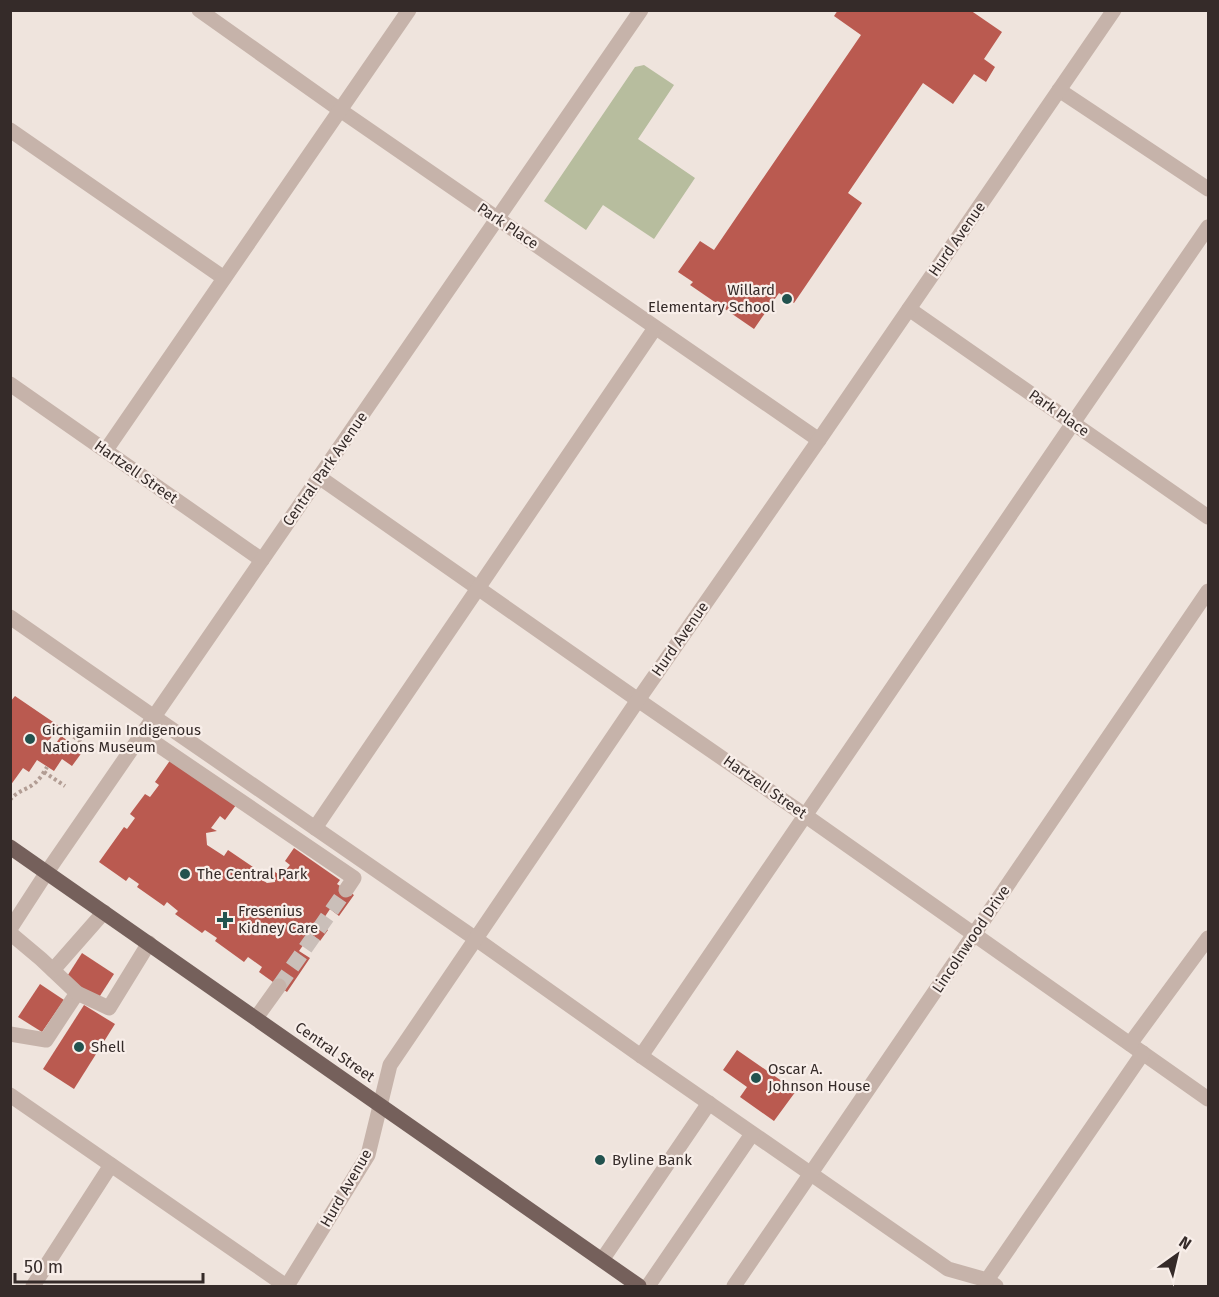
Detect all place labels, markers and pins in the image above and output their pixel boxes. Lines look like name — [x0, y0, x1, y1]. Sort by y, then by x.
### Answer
place label: Willard Elementary School — [648, 281, 776, 316]
marker: Willard Elementary School — [780, 292, 794, 306]
place label: Gichigamiin Indigenous Nations Museum — [42, 721, 201, 756]
marker: Gichigamiin Indigenous Nations Museum — [23, 732, 37, 746]
place label: The Central Park — [197, 865, 308, 883]
marker: The Central Park — [178, 867, 192, 881]
place label: Fresenius Kidney Care — [238, 902, 318, 937]
marker: Fresenius Kidney Care — [216, 911, 234, 929]
place label: Shell — [91, 1038, 126, 1056]
marker: Shell — [72, 1040, 86, 1054]
place label: Oscar A. Johnson House — [768, 1060, 870, 1095]
marker: Oscar A. Johnson House — [749, 1071, 763, 1085]
place label: Byline Bank — [612, 1151, 692, 1169]
marker: Byline Bank — [593, 1153, 607, 1167]

